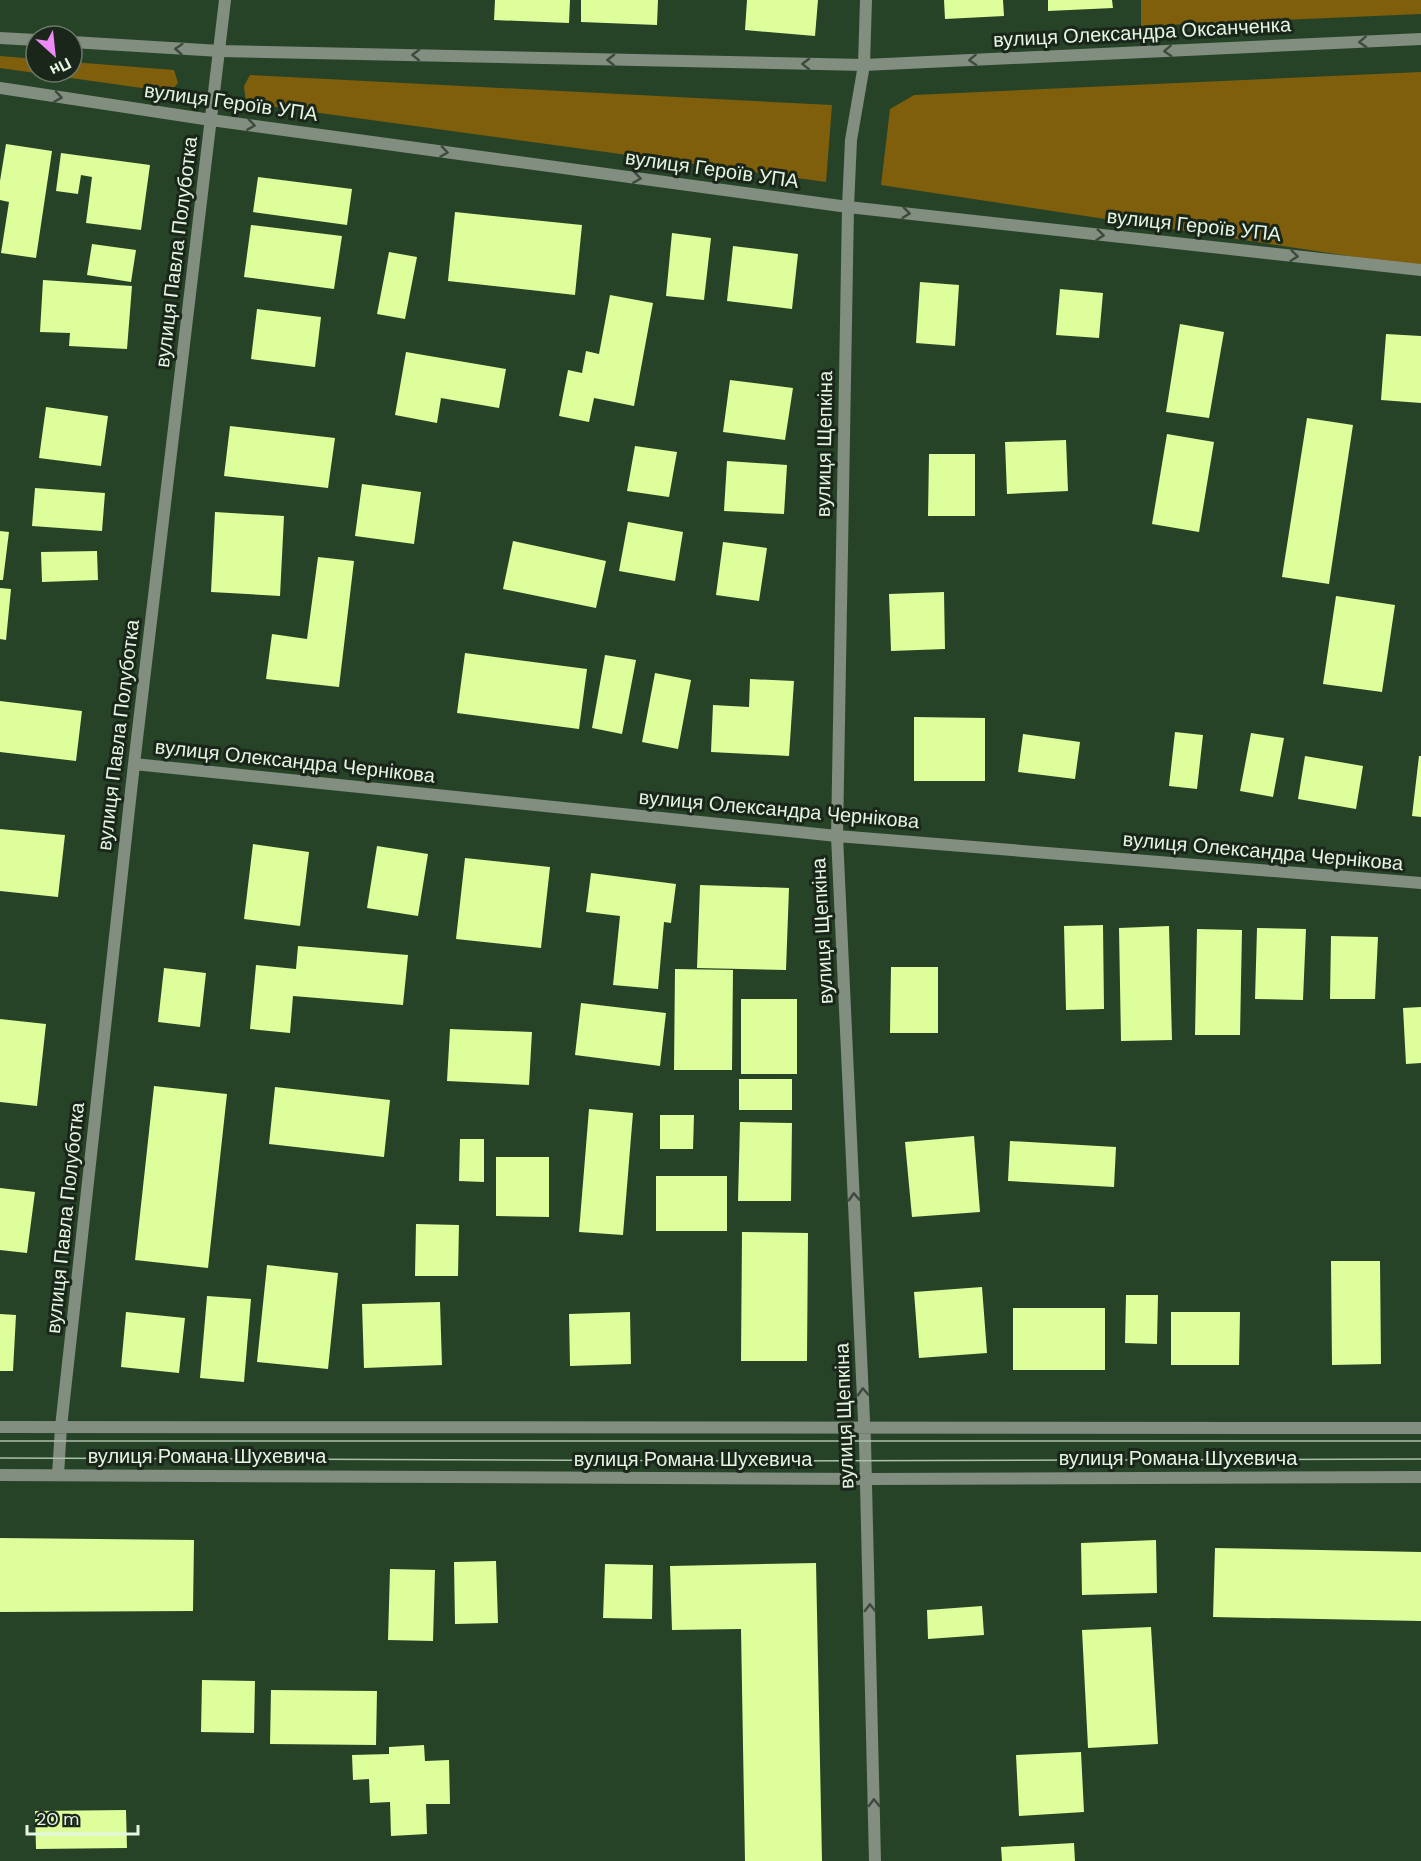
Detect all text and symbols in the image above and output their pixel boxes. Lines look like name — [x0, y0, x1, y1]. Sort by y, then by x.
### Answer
street label: вулиця Олександра Оксанченка — [992, 11, 1292, 53]
north arrow — [24, 24, 84, 84]
one-way arrow — [1358, 35, 1367, 48]
one-way arrow — [174, 42, 183, 55]
one-way arrow — [1163, 44, 1172, 57]
one-way arrow — [411, 49, 420, 62]
text: Пн — [46, 53, 75, 81]
one-way arrow — [606, 53, 615, 66]
one-way arrow — [968, 53, 977, 66]
one-way arrow — [801, 57, 810, 70]
street label: вулиця Героїв УПА — [143, 77, 320, 127]
one-way arrow — [53, 90, 62, 102]
one-way arrow — [246, 119, 255, 131]
street label: вулиця Павла Полуботка — [149, 134, 203, 369]
street label: вулиця Героїв УПА — [624, 144, 801, 194]
one-way arrow — [439, 145, 449, 157]
one-way arrow — [633, 172, 642, 184]
street label: вулиця Героїв УПА — [1106, 203, 1283, 247]
one-way arrow — [901, 207, 910, 219]
one-way arrow — [1095, 228, 1104, 241]
one-way arrow — [1289, 249, 1298, 262]
street label: вулиця Щепкіна — [810, 370, 838, 517]
street label: вулиця Павла Полуботка — [91, 617, 145, 852]
street label: вулиця Олександра Чернікова — [154, 733, 437, 789]
street label: вулиця Олександра Чернікова — [638, 784, 921, 834]
street label: вулиця Олександра Чернікова — [1122, 826, 1405, 876]
street label: вулиця Щепкіна — [805, 856, 839, 1005]
street label: вулиця Павла Полуботка — [40, 1100, 90, 1335]
one-way arrow — [848, 1192, 861, 1201]
street label: вулиця Щепкіна — [828, 1342, 860, 1490]
one-way arrow — [857, 1387, 870, 1396]
street label: вулиця Романа Шухевича — [88, 1443, 327, 1469]
street label: вулиця Романа Шухевича — [1059, 1445, 1298, 1471]
street label: вулиця Романа Шухевича — [574, 1446, 813, 1472]
one-way arrow — [863, 1603, 876, 1612]
scale bar — [27, 1798, 138, 1836]
one-way arrow — [867, 1798, 880, 1807]
text: 20 m — [36, 1807, 79, 1831]

